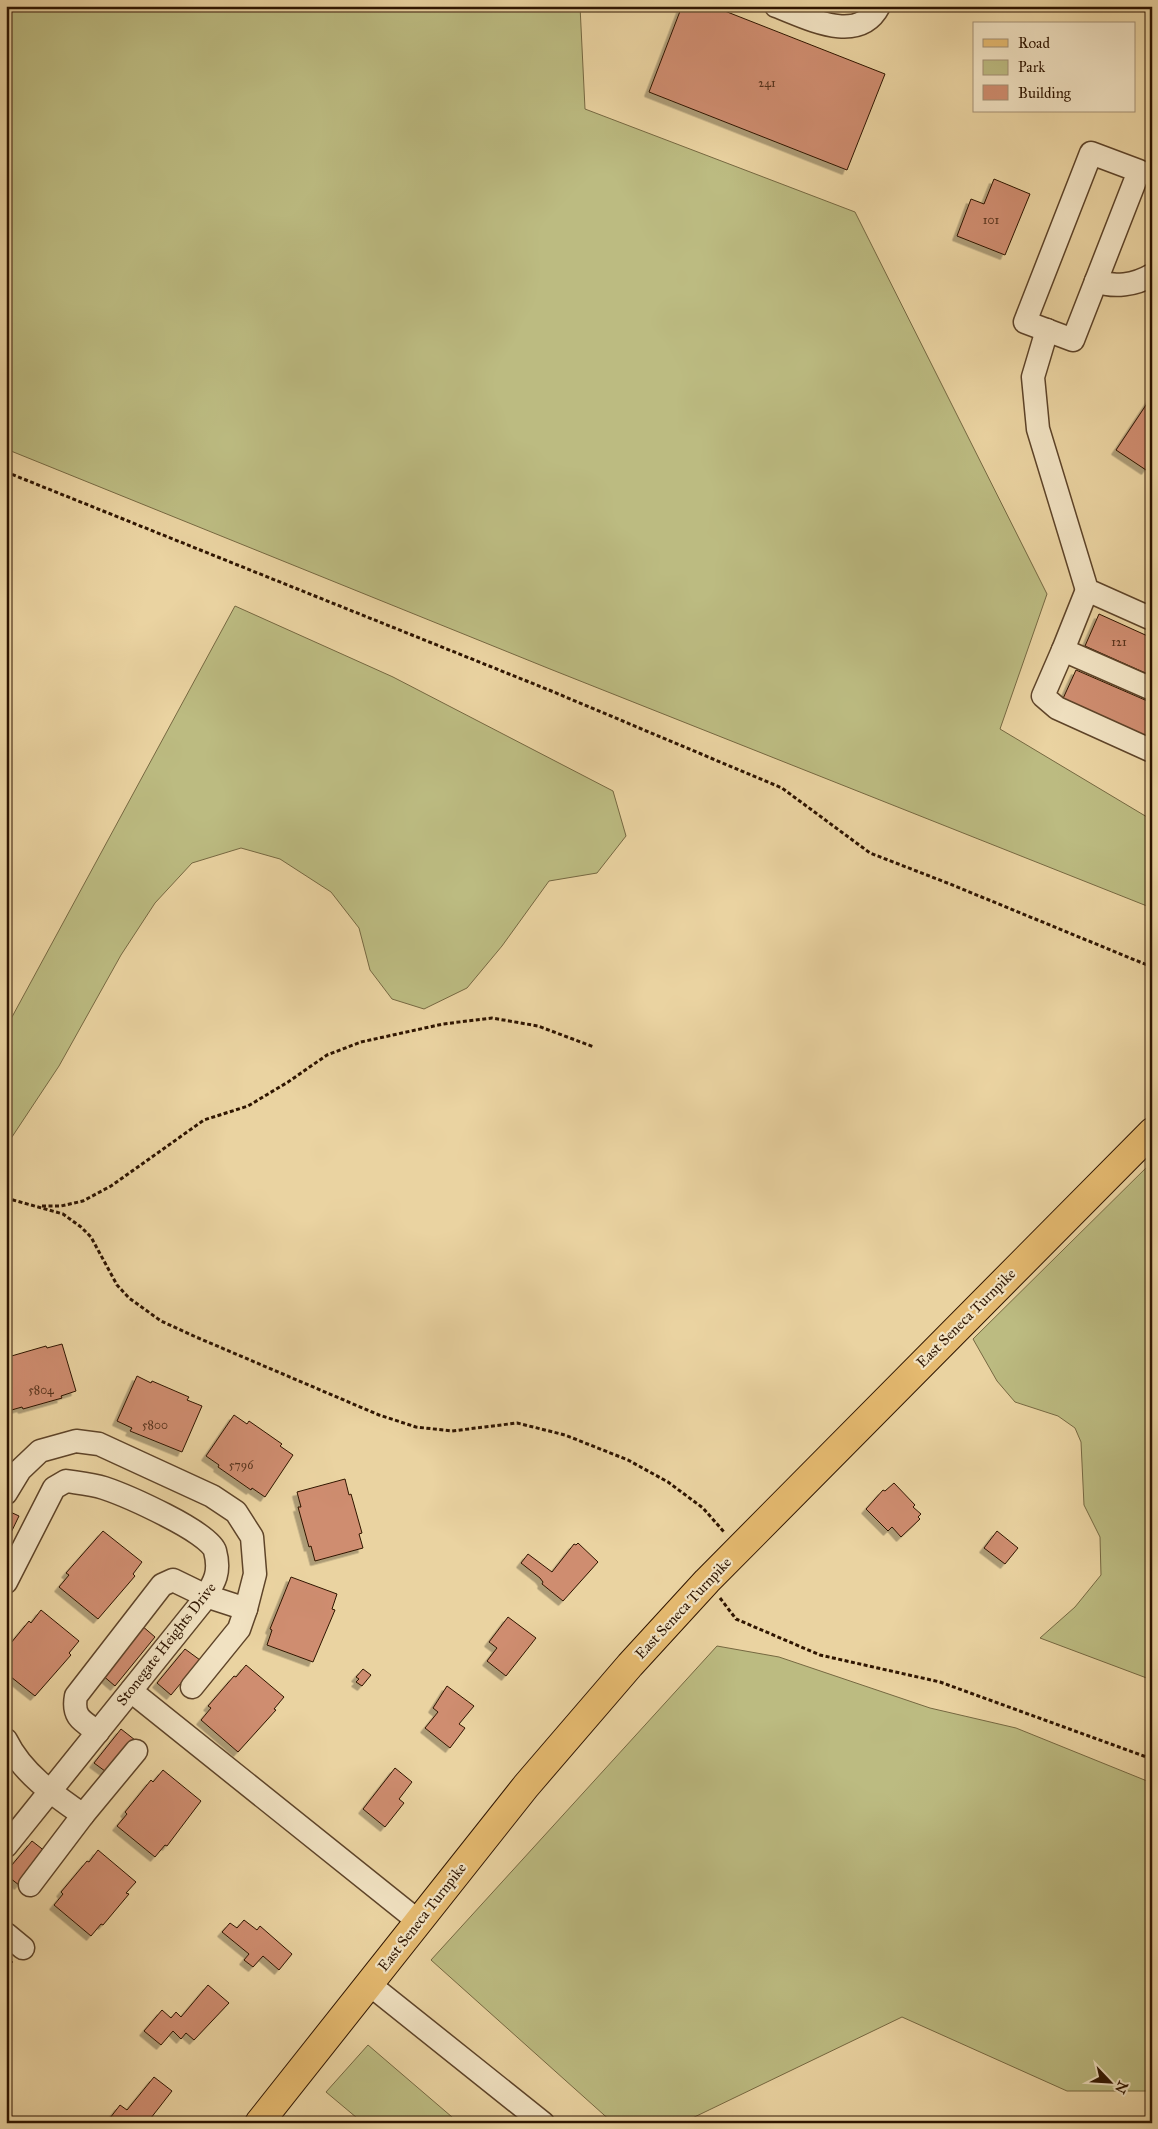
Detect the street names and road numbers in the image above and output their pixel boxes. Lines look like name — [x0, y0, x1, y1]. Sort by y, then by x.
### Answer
street label: East Seneca Turnpike — [913, 1265, 1019, 1371]
street label: East Seneca Turnpike — [631, 1553, 735, 1663]
street label: Stonegate Heights Drive — [112, 1579, 220, 1709]
street label: East Seneca Turnpike — [374, 1859, 470, 1975]

